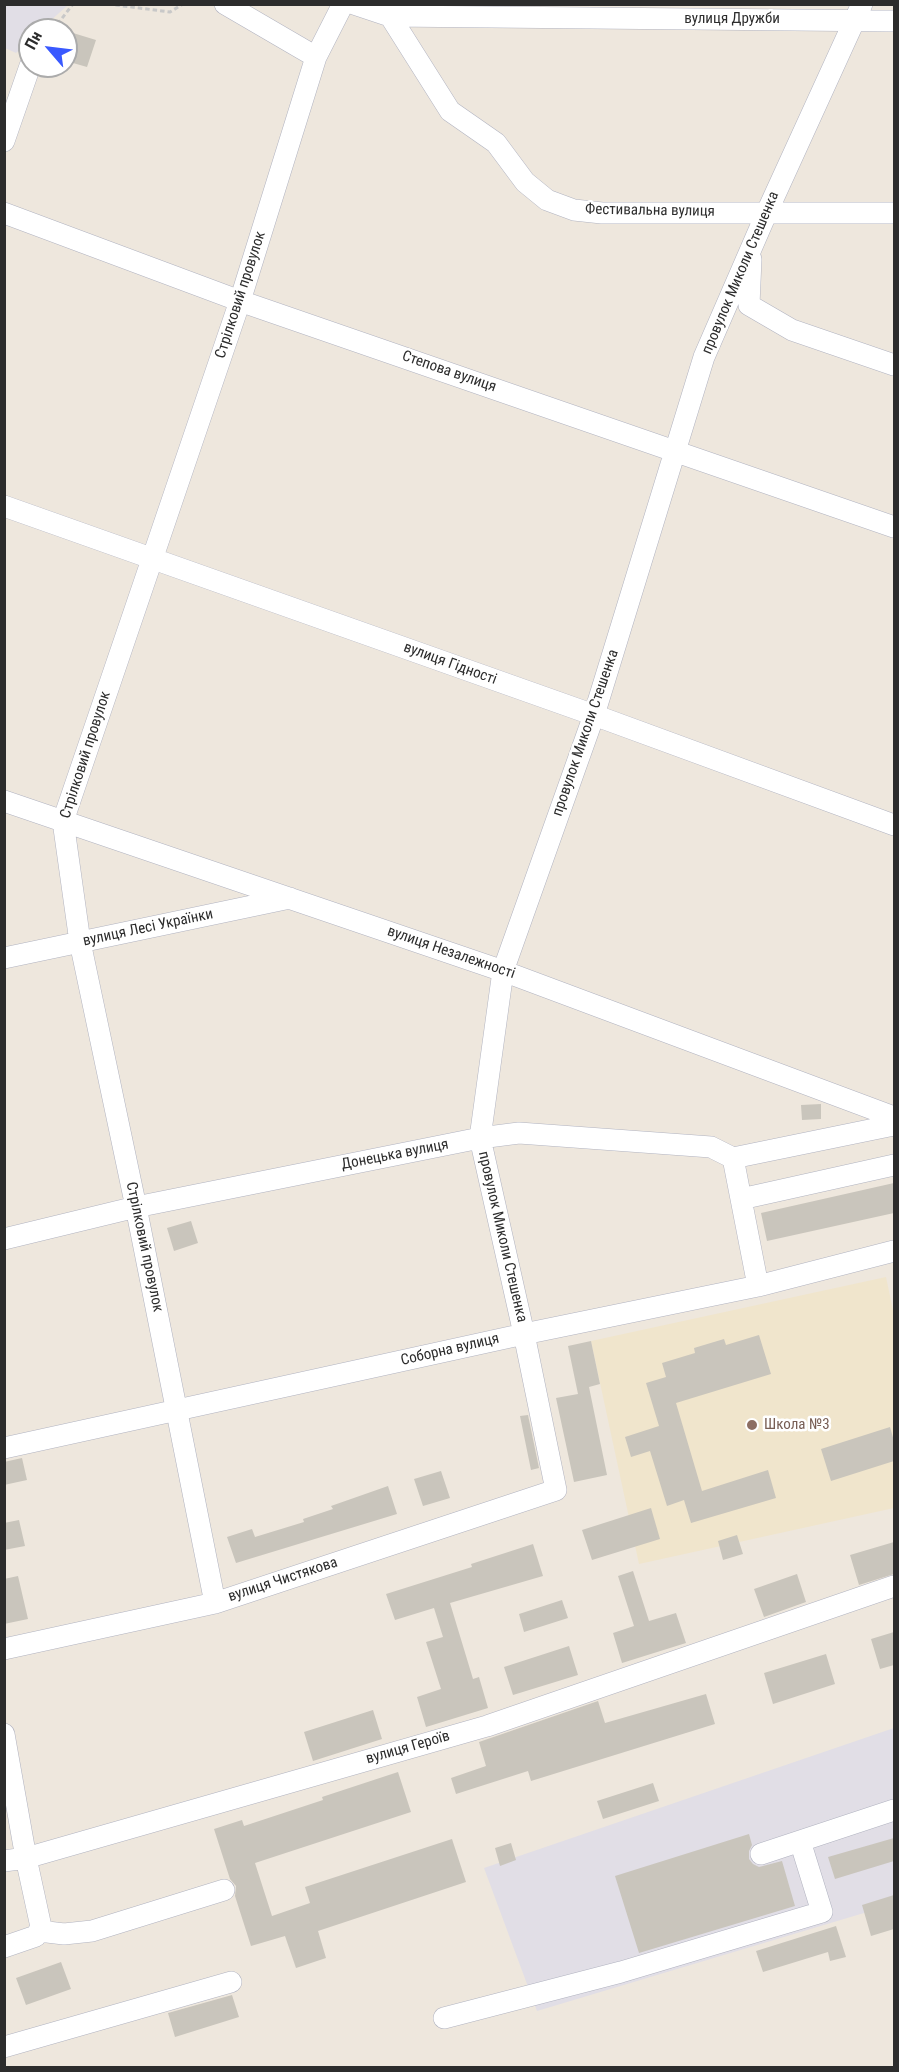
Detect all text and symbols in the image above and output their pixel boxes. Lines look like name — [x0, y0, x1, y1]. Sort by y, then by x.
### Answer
street label: вулиця Дружби — [684, 10, 780, 28]
north arrow — [18, 18, 78, 78]
text: Пн — [21, 28, 46, 53]
street label: провулок Миколи Стешенка — [699, 189, 783, 357]
street label: Фестивальна вулиця — [585, 201, 715, 221]
street label: Стрілковий провулок — [212, 229, 270, 361]
street label: Степова вулиця — [399, 347, 499, 397]
street label: вулиця Гідності — [401, 639, 499, 689]
street label: провулок Миколи Стешенка — [549, 647, 623, 819]
street label: Стрілковий провулок — [57, 689, 115, 821]
street label: вулиця Лесі Українки — [81, 905, 215, 951]
street label: вулиця Незалежності — [385, 923, 517, 983]
street label: Донецька вулиця — [340, 1136, 450, 1174]
street label: провулок Миколи Стешенка — [474, 1150, 530, 1324]
street label: Стрілковий провулок — [121, 1180, 167, 1314]
street label: Соборна вулиця — [399, 1330, 501, 1370]
place label: Школа №3 — [764, 1416, 830, 1434]
marker: Школа №3 — [745, 1418, 759, 1432]
street label: вулиця Чистякова — [226, 1554, 340, 1606]
street label: вулиця Героїв — [364, 1727, 452, 1769]

